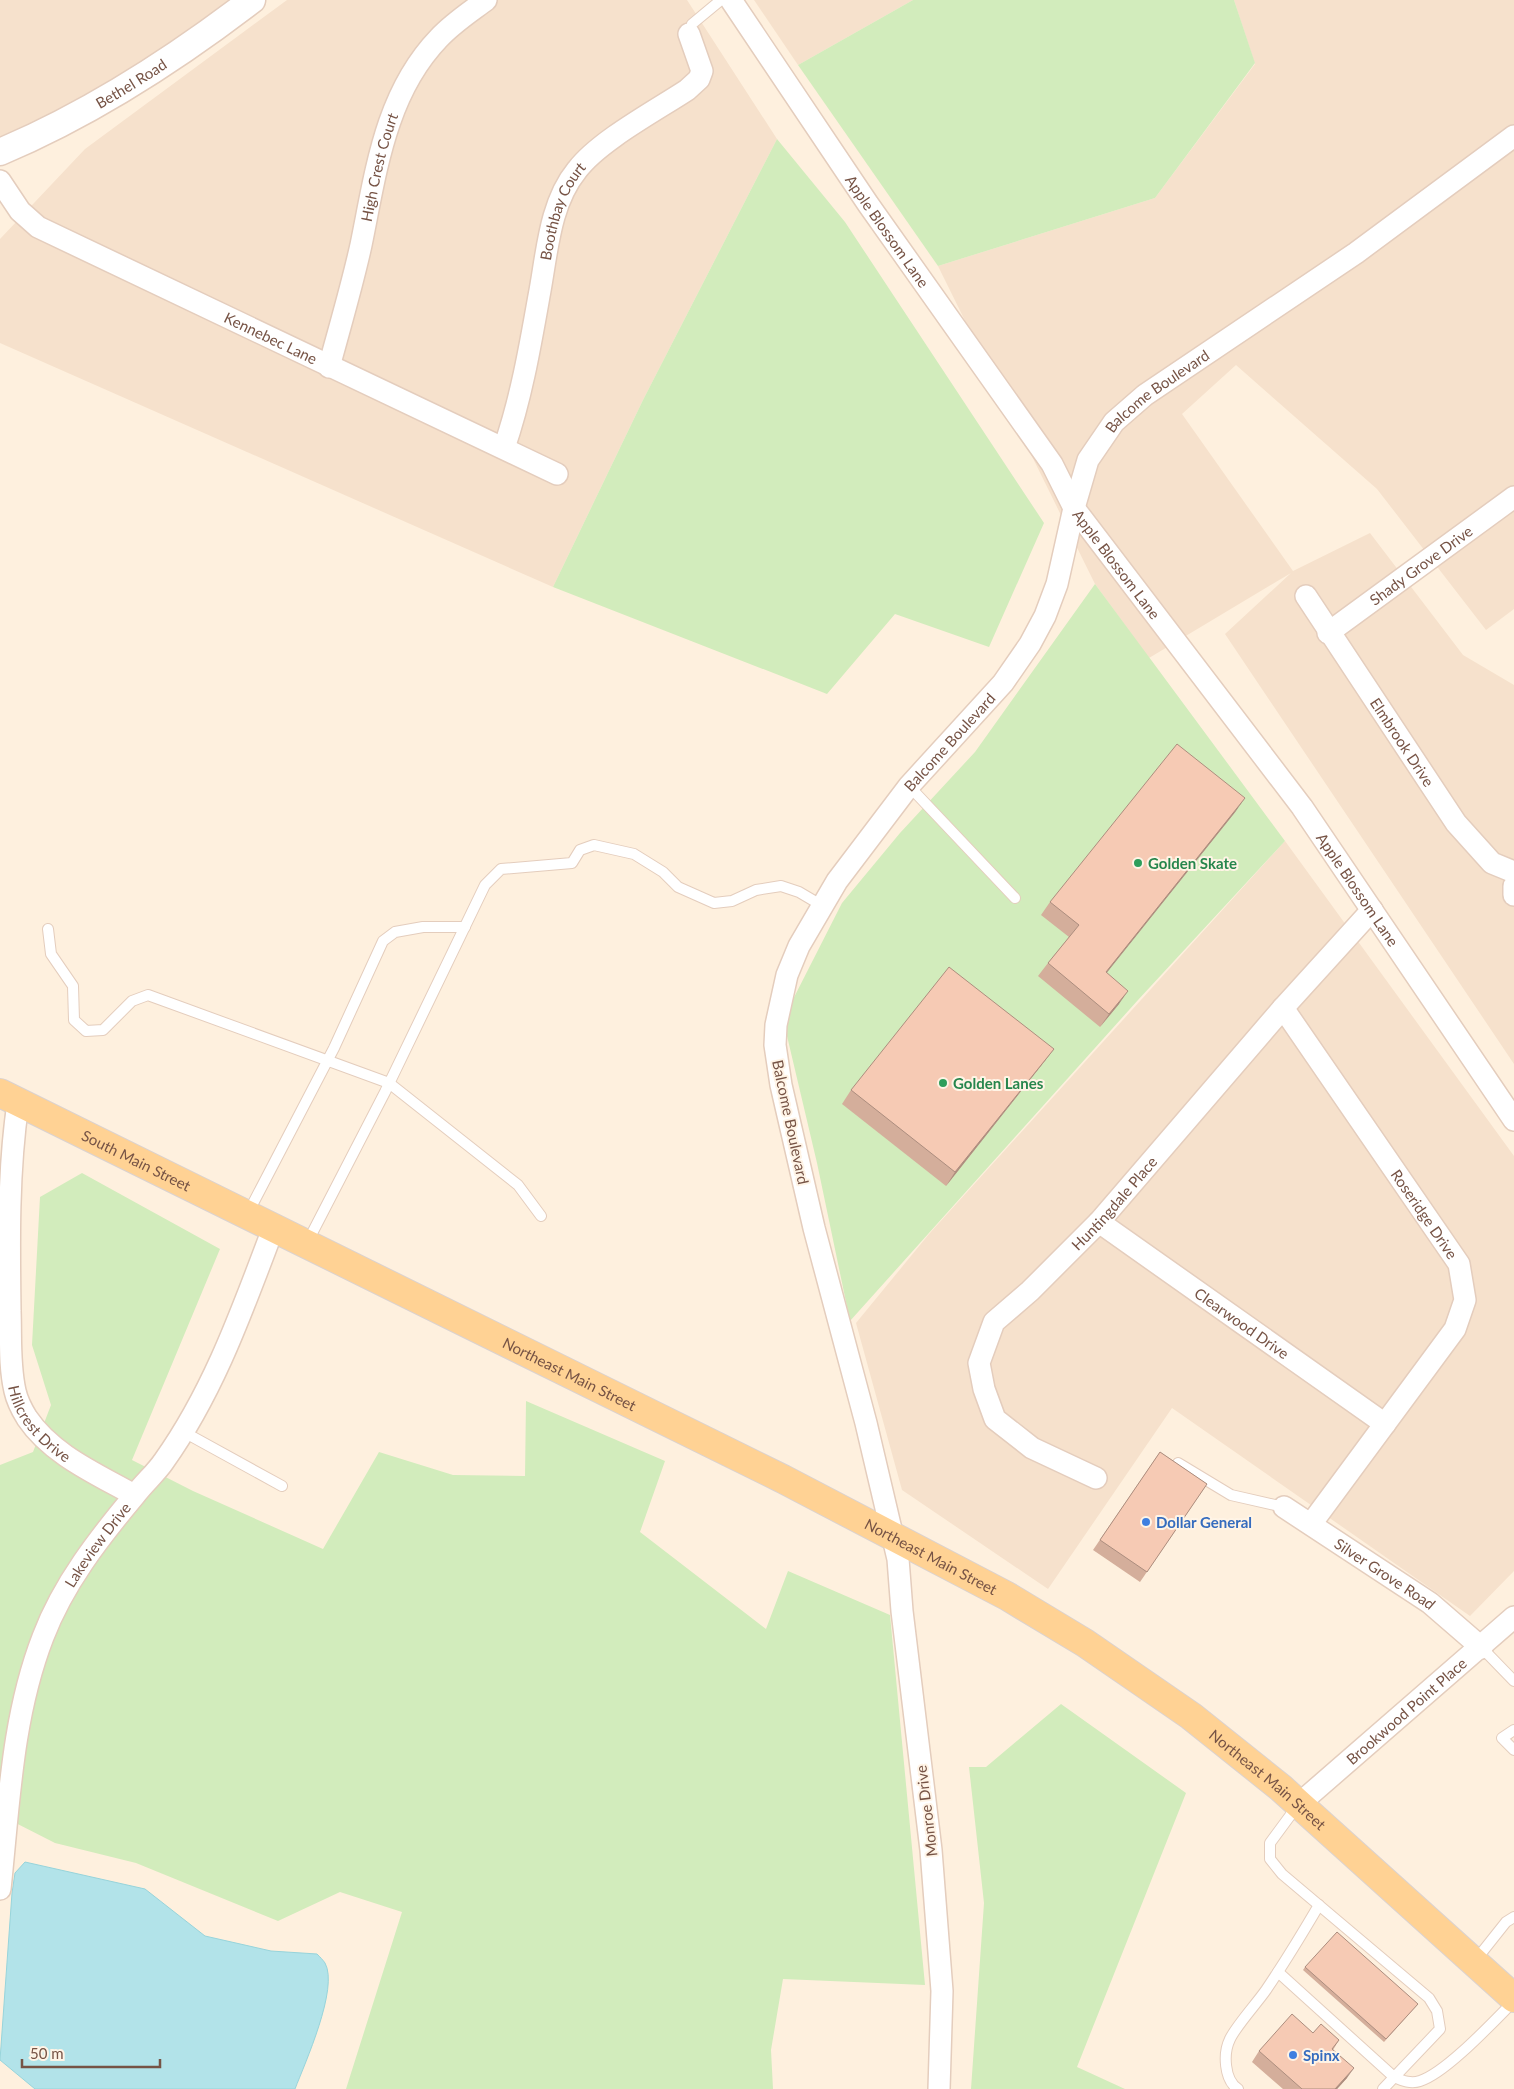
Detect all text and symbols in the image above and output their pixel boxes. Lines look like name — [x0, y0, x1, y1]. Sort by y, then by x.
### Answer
street label: Bethel Road — [92, 55, 170, 112]
street label: High Crest Court — [357, 110, 401, 223]
street label: Boothbay Court — [536, 158, 589, 262]
street label: Apple Blossom Lane — [842, 171, 933, 291]
street label: Kennebec Lane — [221, 308, 320, 368]
street label: Balcome Boulevard — [1101, 346, 1212, 436]
street label: Apple Blossom Lane — [1069, 506, 1164, 623]
street label: Shady Grove Drive — [1366, 522, 1476, 609]
street label: Balcome Boulevard — [900, 689, 999, 795]
street label: Elmbrook Drive — [1367, 694, 1438, 790]
street label: Apple Blossom Lane — [1313, 829, 1403, 950]
place label: Golden Skate — [1148, 854, 1237, 872]
marker: Golden Skate — [1132, 857, 1144, 869]
street label: Balcome Boulevard — [769, 1058, 813, 1186]
place label: Golden Lanes — [953, 1074, 1044, 1092]
marker: Golden Lanes — [937, 1077, 949, 1089]
street label: South Main Street — [79, 1126, 194, 1195]
street label: Huntingdale Place — [1067, 1152, 1161, 1254]
street label: Roseridge Drive — [1388, 1166, 1462, 1262]
street label: Clearwood Drive — [1191, 1284, 1293, 1362]
street label: Northeast Main Street — [500, 1333, 640, 1415]
street label: Hillcrest Drive — [5, 1384, 74, 1466]
street label: Lakeview Drive — [60, 1499, 134, 1590]
place label: Dollar General — [1156, 1513, 1252, 1531]
street label: Northeast Main Street — [862, 1514, 1001, 1599]
marker: Dollar General — [1140, 1516, 1152, 1528]
street label: Silver Grove Road — [1331, 1534, 1439, 1613]
street label: Brookwood Point Place — [1342, 1654, 1470, 1768]
street label: Northeast Main Street — [1206, 1725, 1330, 1834]
street label: Monroe Drive — [911, 1764, 941, 1858]
scale bar — [22, 2036, 160, 2068]
text: 50 m — [30, 2044, 64, 2062]
place label: Spinx — [1303, 2046, 1340, 2064]
marker: Spinx — [1287, 2049, 1299, 2061]

